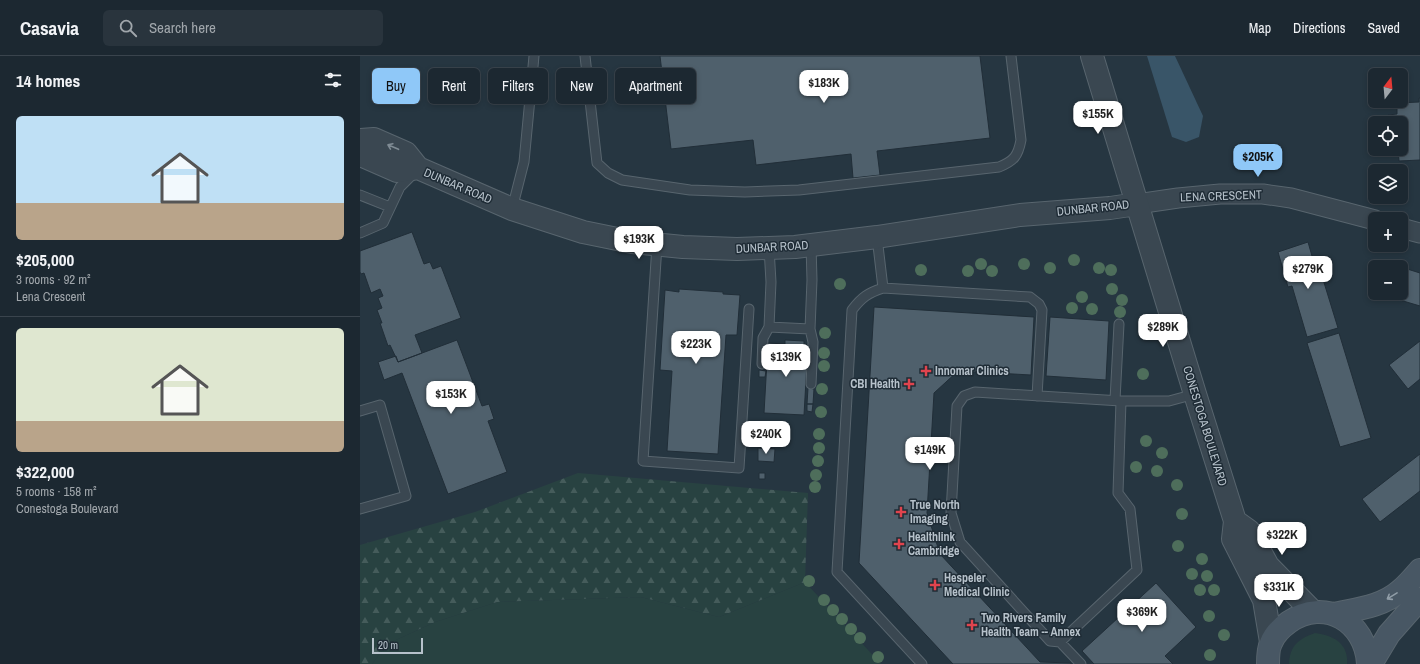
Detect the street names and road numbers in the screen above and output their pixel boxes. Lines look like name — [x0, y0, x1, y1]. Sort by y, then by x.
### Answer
street label: DUNBAR ROAD — [421, 164, 495, 208]
street label: LENA CRESCENT — [1180, 187, 1262, 205]
street label: DUNBAR ROAD — [1056, 196, 1130, 220]
street label: DUNBAR ROAD — [735, 237, 809, 257]
street label: CONESTOGA BOULEVARD — [1179, 364, 1231, 488]

